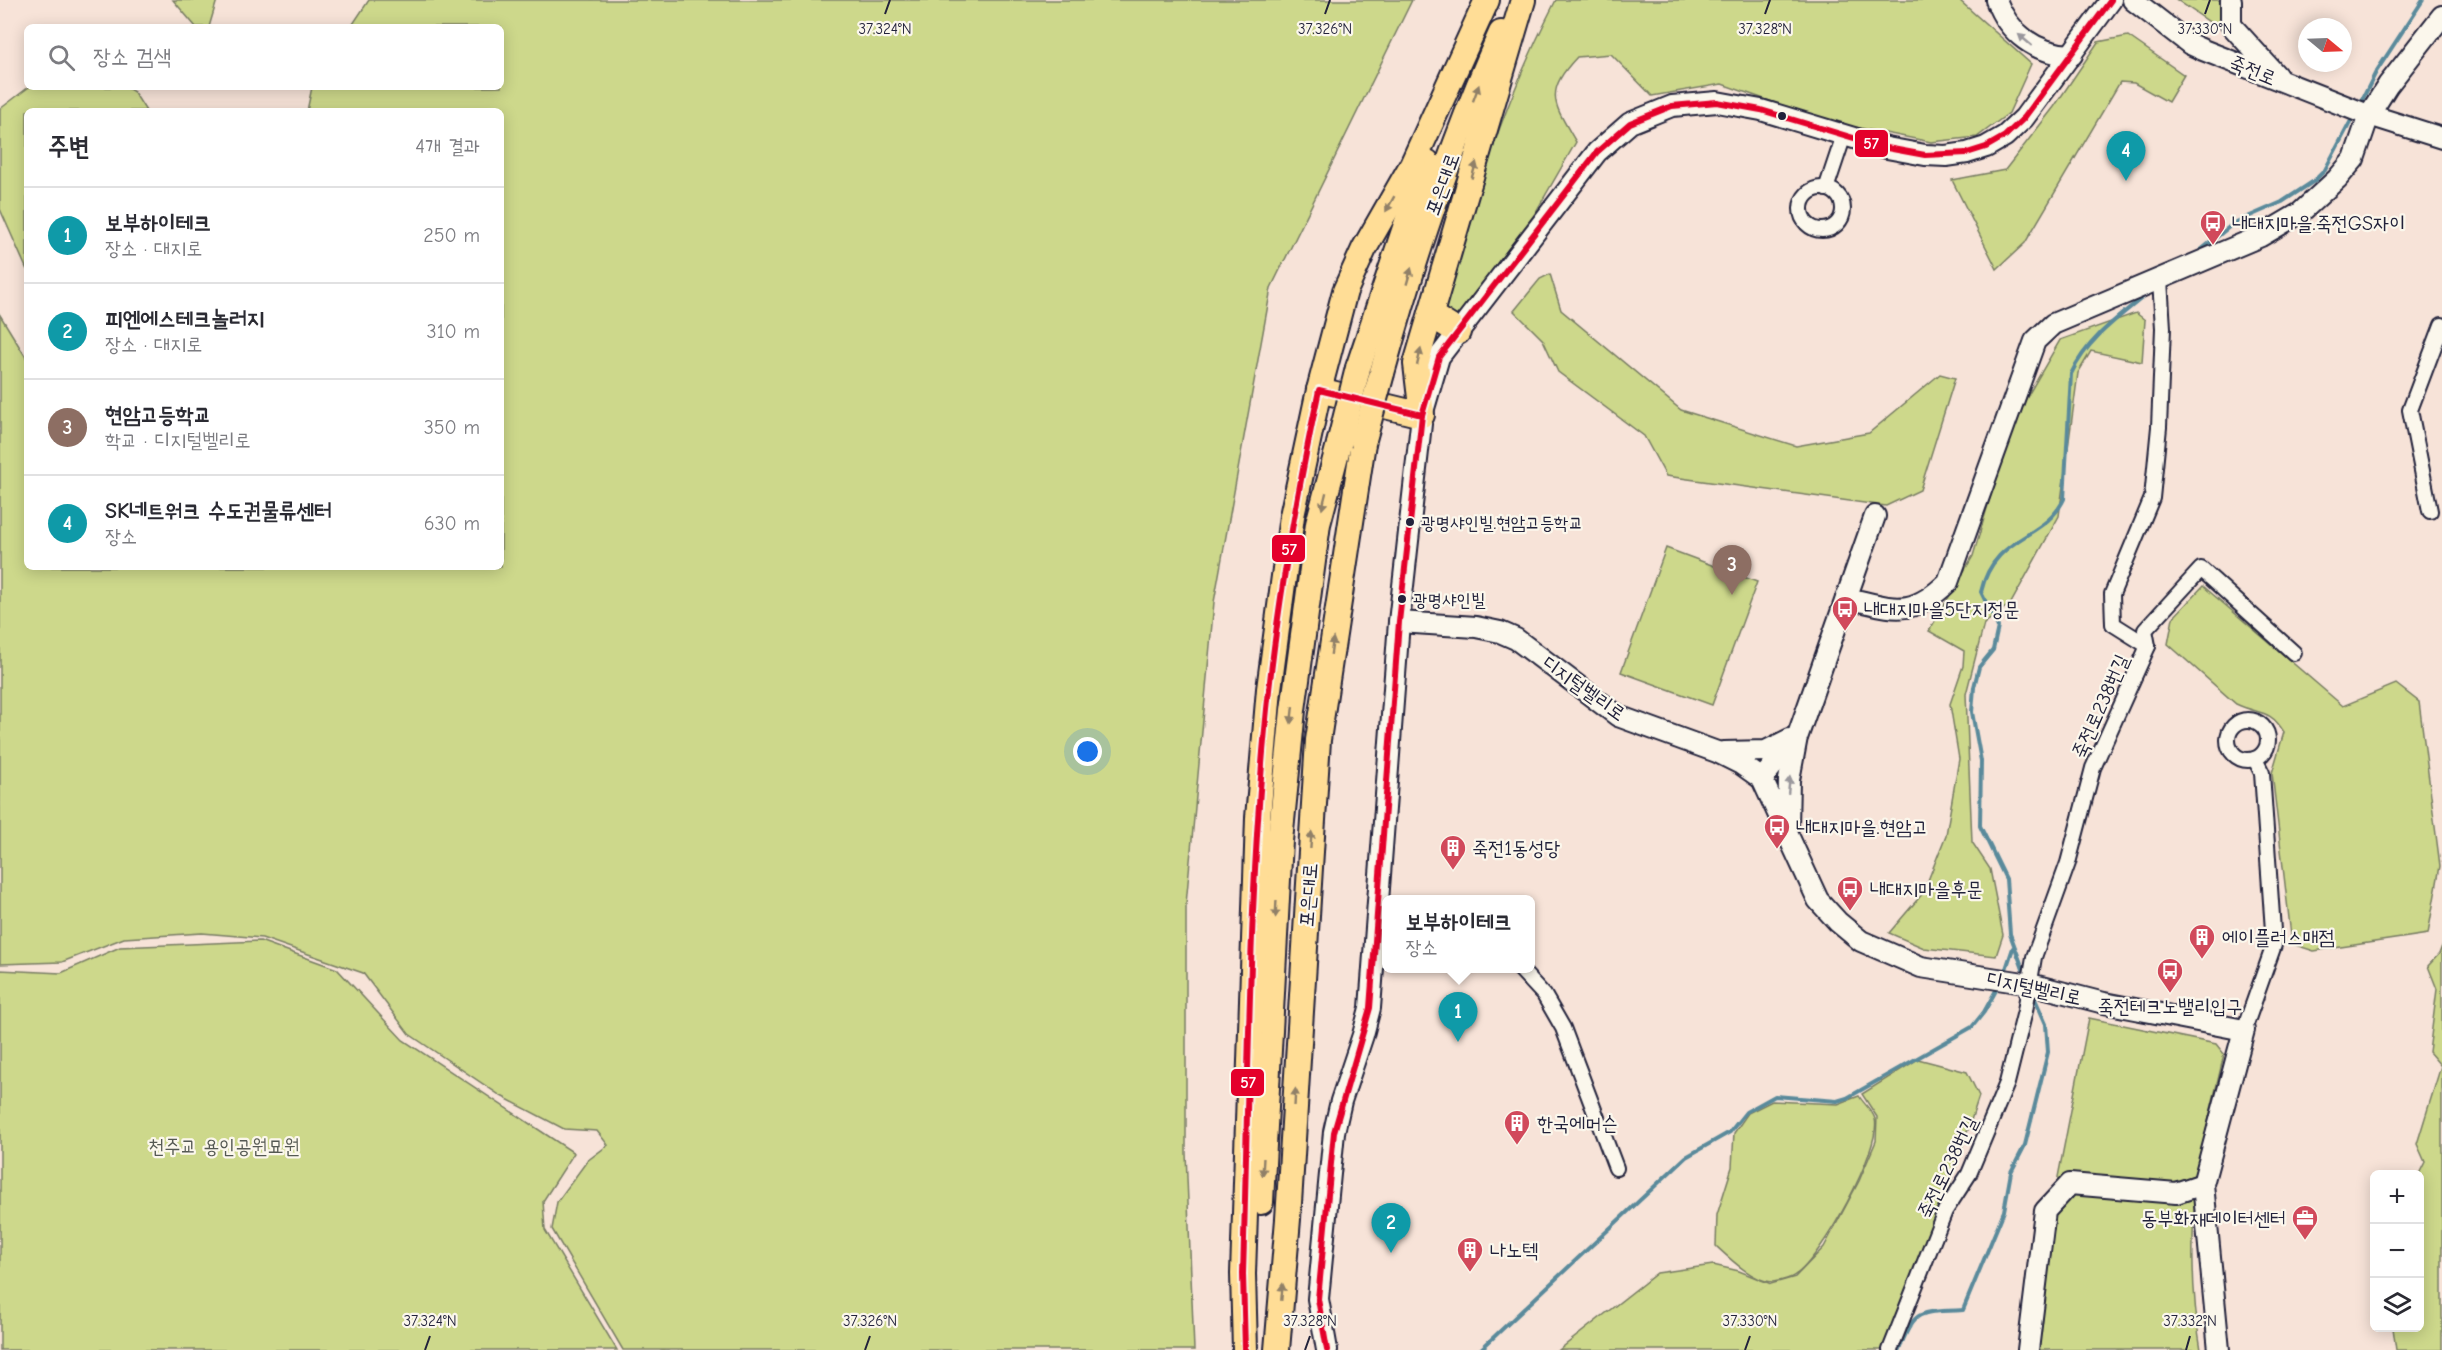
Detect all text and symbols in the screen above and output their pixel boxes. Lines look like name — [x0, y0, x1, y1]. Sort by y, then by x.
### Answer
north arrow — [2298, 18, 2352, 72]
text: 37.324°N — [858, 20, 912, 38]
text: 37.326°N — [1298, 20, 1352, 38]
text: 37.328°N — [1738, 20, 1792, 38]
text: 37.330°N — [2178, 20, 2232, 38]
search box — [24, 24, 504, 90]
one-way arrow — [2017, 33, 2033, 46]
icon: search — [45, 41, 78, 74]
text: 장소 검색 — [93, 44, 171, 70]
street label: 죽전로 — [2226, 51, 2280, 90]
one-way arrow — [1471, 84, 1481, 102]
unlabelled marker — [1776, 110, 1788, 122]
line badge: 57 — [1854, 129, 1889, 158]
text: 주변 — [48, 132, 90, 162]
pin: 4 — [2106, 132, 2146, 181]
text: 4개 결과 — [415, 135, 480, 158]
text: 57 — [1863, 135, 1880, 153]
street label: 포은대로 — [1421, 150, 1464, 218]
one-way arrow — [1470, 161, 1479, 179]
one-way arrow — [1385, 196, 1395, 213]
bus stop icon: 내대지마을.죽전GS자이 — [2198, 208, 2228, 246]
text: 보부하이테크 — [105, 210, 211, 236]
place label: 내대지마을.죽전GS자이 — [2232, 212, 2405, 235]
text: 1 — [64, 224, 71, 247]
text: 250 m — [423, 224, 480, 247]
text: 장소 · 대지로 — [105, 237, 202, 260]
one-way arrow — [1405, 267, 1414, 285]
text: 피엔에스테크놀러지 — [105, 306, 264, 332]
text: 2 — [63, 320, 72, 343]
text: 310 m — [427, 320, 480, 343]
text: 장소 · 대지로 — [105, 333, 202, 356]
one-way arrow — [1415, 348, 1425, 366]
text: 현암고등학교 — [105, 402, 211, 428]
text: 3 — [63, 416, 72, 439]
text: 350 m — [424, 416, 480, 439]
text: 학교 · 디지털벨리로 — [105, 429, 251, 452]
one-way arrow — [1319, 492, 1329, 510]
text: SK네트워크 수도권물류센터 — [105, 498, 332, 524]
text: 4 — [63, 512, 72, 535]
text: 630 m — [424, 512, 480, 535]
place label: 광명샤인빌.현암고등학교 — [1421, 513, 1583, 534]
marker: 광명샤인빌.현암고등학교 — [1404, 516, 1416, 528]
text: 장소 — [105, 525, 137, 548]
line badge: 57 — [1271, 534, 1306, 563]
text: 57 — [1281, 541, 1298, 559]
pin: 3 — [1712, 546, 1752, 595]
place label: 광명샤인빌 — [1413, 590, 1486, 611]
marker: 광명샤인빌 — [1396, 593, 1408, 605]
bus stop icon: 내대지마을5단지정문 — [1830, 594, 1860, 632]
place label: 내대지마을5단지정문 — [1864, 598, 2020, 621]
one-way arrow — [1327, 636, 1336, 655]
street label: 디지털벨리로 — [1538, 651, 1630, 726]
street label: 죽전로238번길 — [2067, 651, 2134, 762]
one-way arrow — [1287, 705, 1297, 724]
your location — [1073, 737, 1102, 766]
one-way arrow — [1784, 775, 1794, 794]
bus stop icon: 내대지마을.현암고 — [1762, 812, 1792, 850]
place label: 내대지마을.현암고 — [1796, 816, 1928, 839]
one-way arrow — [1307, 830, 1316, 849]
building icon: 죽전1동성당 — [1438, 833, 1468, 871]
place label: 죽전1동성당 — [1472, 837, 1560, 860]
street label: 포은대로 — [1295, 862, 1322, 928]
bus stop icon: 내대지마을후문 — [1835, 874, 1865, 912]
place label: 내대지마을후문 — [1870, 878, 1983, 901]
popup — [1382, 895, 1535, 973]
one-way arrow — [1272, 899, 1281, 918]
text: 보부하이테크 — [1405, 909, 1512, 935]
building icon: 에이플러스매점 — [2187, 922, 2217, 960]
place label: 에이플러스매점 — [2222, 926, 2335, 949]
text: 장소 — [1405, 936, 1438, 959]
bus stop icon: 죽전테크노밸리입구 — [2155, 956, 2185, 994]
street label: 디지털벨리로 — [1984, 967, 2084, 1010]
pin: 1 — [1438, 992, 1478, 1042]
place label: 죽전테크노밸리입구 — [2098, 995, 2242, 1018]
line badge: 57 — [1230, 1068, 1265, 1097]
text: 57 — [1240, 1074, 1257, 1092]
one-way arrow — [1291, 1088, 1300, 1107]
building icon: 한국에머슨 — [1502, 1108, 1532, 1146]
place label: 한국에머슨 — [1537, 1112, 1617, 1135]
street label: 죽전로238번길 — [1913, 1112, 1982, 1222]
park label: 천주교 용인공원묘원 — [148, 1135, 300, 1158]
one-way arrow — [1258, 1157, 1268, 1176]
map controls — [2370, 1170, 2424, 1332]
button: + — [2370, 1170, 2424, 1224]
office icon: 동부화재데이터센터 — [2290, 1203, 2320, 1241]
pin: 2 — [1372, 1204, 1410, 1253]
place label: 동부화재데이터센터 — [2141, 1207, 2286, 1230]
button: − — [2370, 1224, 2424, 1278]
building icon: 나노텍 — [1455, 1235, 1485, 1273]
place label: 나노텍 — [1490, 1239, 1538, 1262]
button: layers — [2370, 1278, 2424, 1332]
one-way arrow — [1277, 1282, 1287, 1301]
text: 37.324°N — [403, 1312, 457, 1330]
text: 37.326°N — [843, 1312, 897, 1330]
text: 37.328°N — [1283, 1312, 1337, 1330]
text: 37.330°N — [1723, 1312, 1777, 1330]
text: 37.332°N — [2163, 1312, 2217, 1330]

